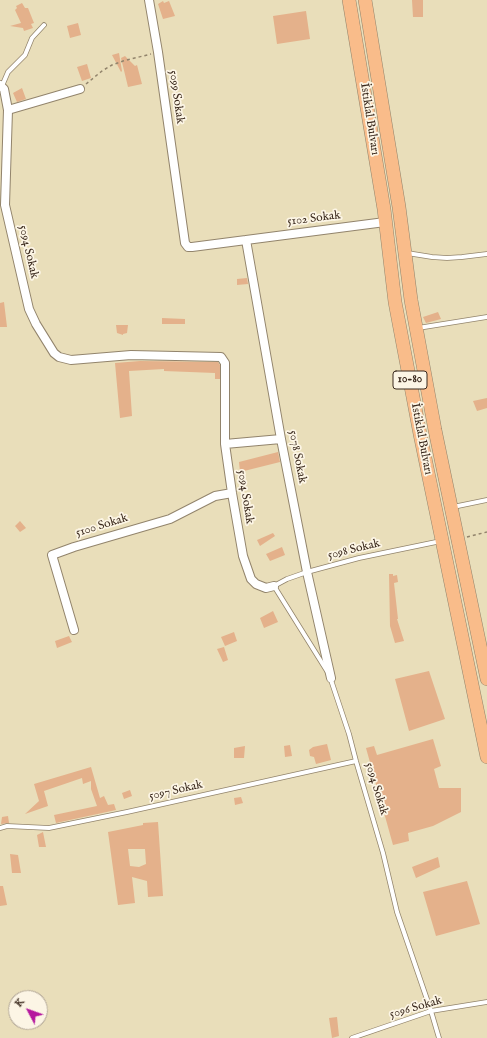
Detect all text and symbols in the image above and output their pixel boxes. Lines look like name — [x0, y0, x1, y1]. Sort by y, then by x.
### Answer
street label: 5099 Sokak — [165, 69, 187, 125]
street label: İstiklal Bulvarı — [356, 82, 382, 156]
street label: 5102 Sokak — [287, 209, 341, 229]
street label: 5094 Sokak — [15, 224, 41, 280]
road number: 10-80 — [393, 371, 427, 389]
street label: İstiklal Bulvarı — [407, 402, 435, 476]
street label: 5078 Sokak — [285, 429, 309, 485]
street label: 5094 Sokak — [234, 469, 256, 525]
street label: 5100 Sokak — [74, 511, 130, 541]
street label: 5098 Sokak — [326, 537, 382, 563]
street label: 5094 Sokak — [361, 761, 391, 817]
street label: 5097 Sokak — [148, 778, 204, 804]
north arrow — [8, 990, 48, 1030]
street label: 5096 Sokak — [388, 994, 444, 1022]
text: K — [12, 995, 28, 1010]

